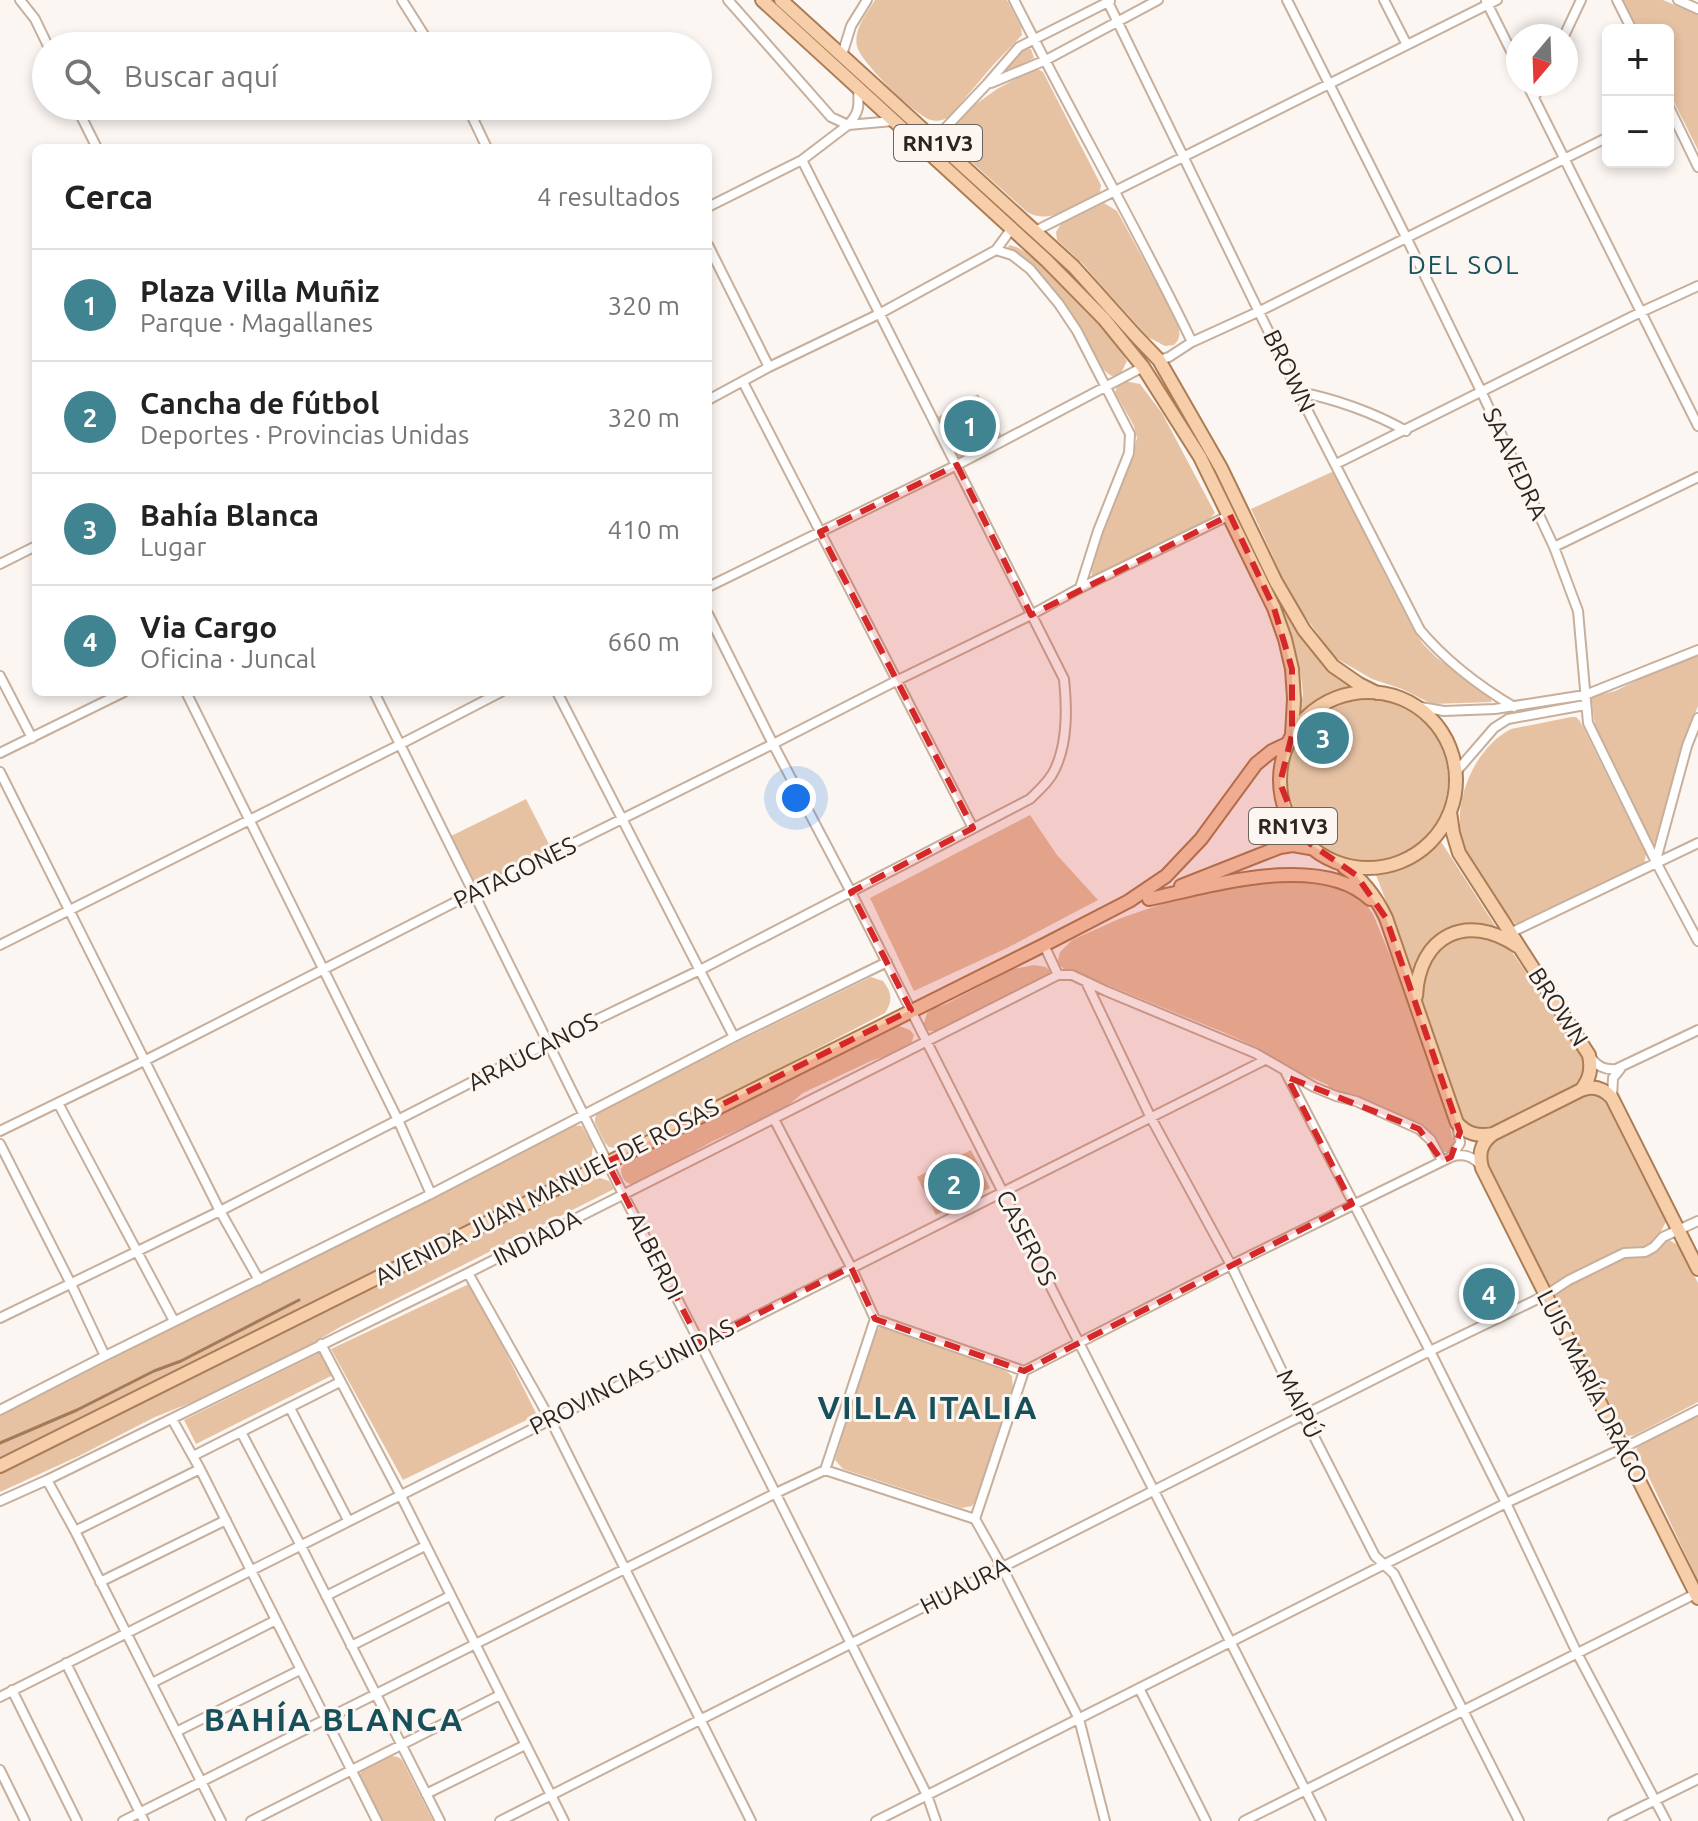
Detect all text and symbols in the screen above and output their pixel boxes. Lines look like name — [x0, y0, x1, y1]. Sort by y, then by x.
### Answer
north arrow — [1506, 24, 1578, 96]
map controls — [1602, 24, 1674, 168]
button: + — [1602, 24, 1674, 96]
search box — [32, 32, 712, 120]
icon: search — [60, 54, 104, 98]
text: Buscar aquí — [124, 59, 278, 93]
button: − — [1602, 96, 1674, 168]
road number: RN1V3 — [894, 125, 982, 161]
text: Cerca — [64, 177, 153, 215]
text: 4 resultados — [537, 182, 680, 211]
district label: DEL SOL — [1407, 250, 1521, 279]
text: Plaza Villa Muñiz — [140, 274, 380, 308]
text: 1 — [83, 291, 97, 320]
text: 320 m — [608, 291, 680, 320]
text: Parque · Magallanes — [140, 308, 373, 337]
street label: BROWN — [1258, 325, 1321, 416]
text: Cancha de fútbol — [140, 386, 379, 420]
pin: 1 — [944, 396, 996, 456]
text: 2 — [83, 403, 97, 432]
text: 320 m — [608, 403, 680, 432]
street label: SAAVEDRA — [1478, 404, 1553, 524]
text: Deportes · Provincias Unidas — [140, 420, 469, 449]
text: Bahía Blanca — [140, 498, 319, 532]
text: 3 — [83, 515, 97, 544]
text: 410 m — [608, 515, 680, 544]
text: Lugar — [140, 532, 206, 561]
text: Via Cargo — [140, 610, 277, 644]
text: 4 — [83, 627, 97, 656]
text: 660 m — [608, 627, 680, 656]
text: Oficina · Juncal — [140, 644, 316, 673]
pin: 3 — [1297, 708, 1349, 768]
your location — [776, 778, 816, 818]
road number: RN1V3 — [1249, 808, 1337, 844]
street label: PATAGONES — [449, 831, 580, 914]
street label: BROWN — [1523, 962, 1594, 1051]
street label: ARAUCANOS — [463, 1007, 602, 1096]
street label: AVENIDA JUAN MANUEL DE ROSAS — [370, 1093, 723, 1290]
pin: 2 — [928, 1154, 980, 1214]
street label: CASEROS — [991, 1186, 1062, 1290]
street label: INDIADA — [489, 1204, 585, 1271]
street label: ALBERDI — [622, 1208, 689, 1304]
pin: 4 — [1463, 1264, 1515, 1324]
street label: LUIS MARÍA DRAGO — [1532, 1285, 1654, 1488]
street label: PROVINCIAS UNIDAS — [525, 1313, 739, 1440]
street label: MAIPÚ — [1271, 1364, 1329, 1443]
district label: VILLA ITALIA — [818, 1389, 1038, 1425]
street label: HUAURA — [916, 1551, 1014, 1619]
district label: BAHÍA BLANCA — [204, 1700, 464, 1737]

